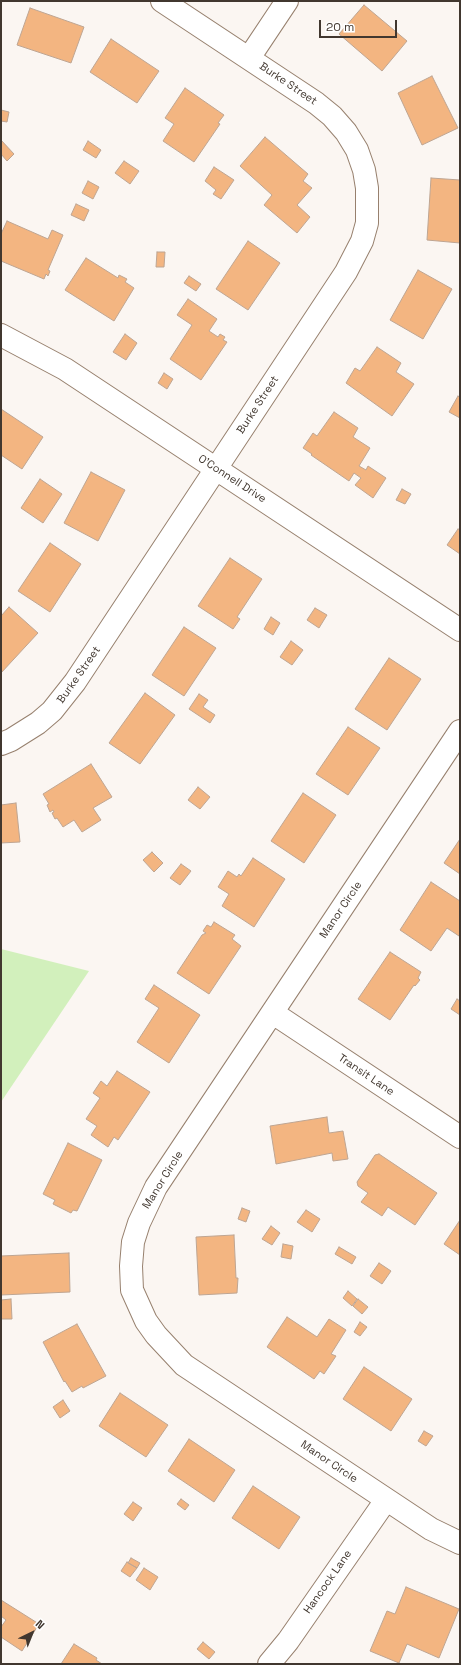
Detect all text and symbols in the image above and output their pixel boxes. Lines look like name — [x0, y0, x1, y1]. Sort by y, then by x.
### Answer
scale bar — [321, 12, 399, 38]
text: 20 m — [326, 19, 354, 35]
street label: Burke Street — [257, 60, 319, 108]
street label: Burke Street — [234, 373, 282, 437]
street label: O'Connell Drive — [196, 452, 268, 506]
street label: Burke Street — [54, 644, 104, 706]
street label: Manor Circle — [317, 879, 365, 941]
street label: Transit Lane — [336, 1051, 396, 1099]
street label: Manor Circle — [140, 1149, 186, 1211]
street label: Manor Circle — [298, 1438, 360, 1486]
street label: Hancock Lane — [301, 1548, 355, 1616]
north arrow — [12, 1613, 52, 1653]
text: N — [33, 1617, 48, 1632]

